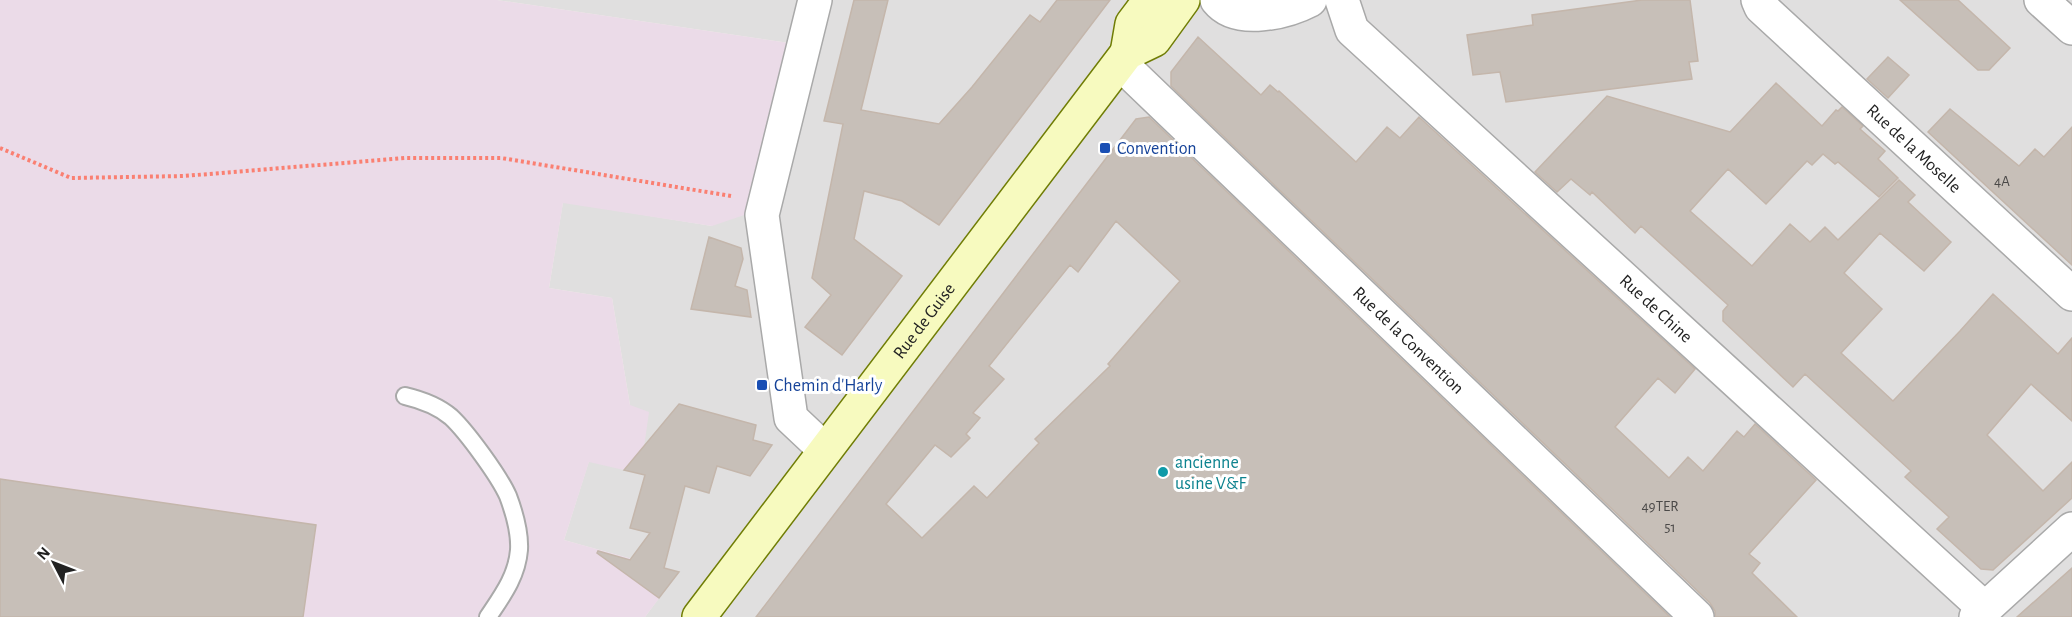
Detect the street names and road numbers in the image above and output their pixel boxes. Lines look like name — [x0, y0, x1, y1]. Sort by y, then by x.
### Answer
street label: Rue de la Moselle — [1863, 101, 1964, 197]
street label: Rue de Chine — [1616, 272, 1695, 347]
street label: Rue de Guise — [890, 280, 959, 362]
street label: Rue de la Convention — [1349, 284, 1467, 398]

